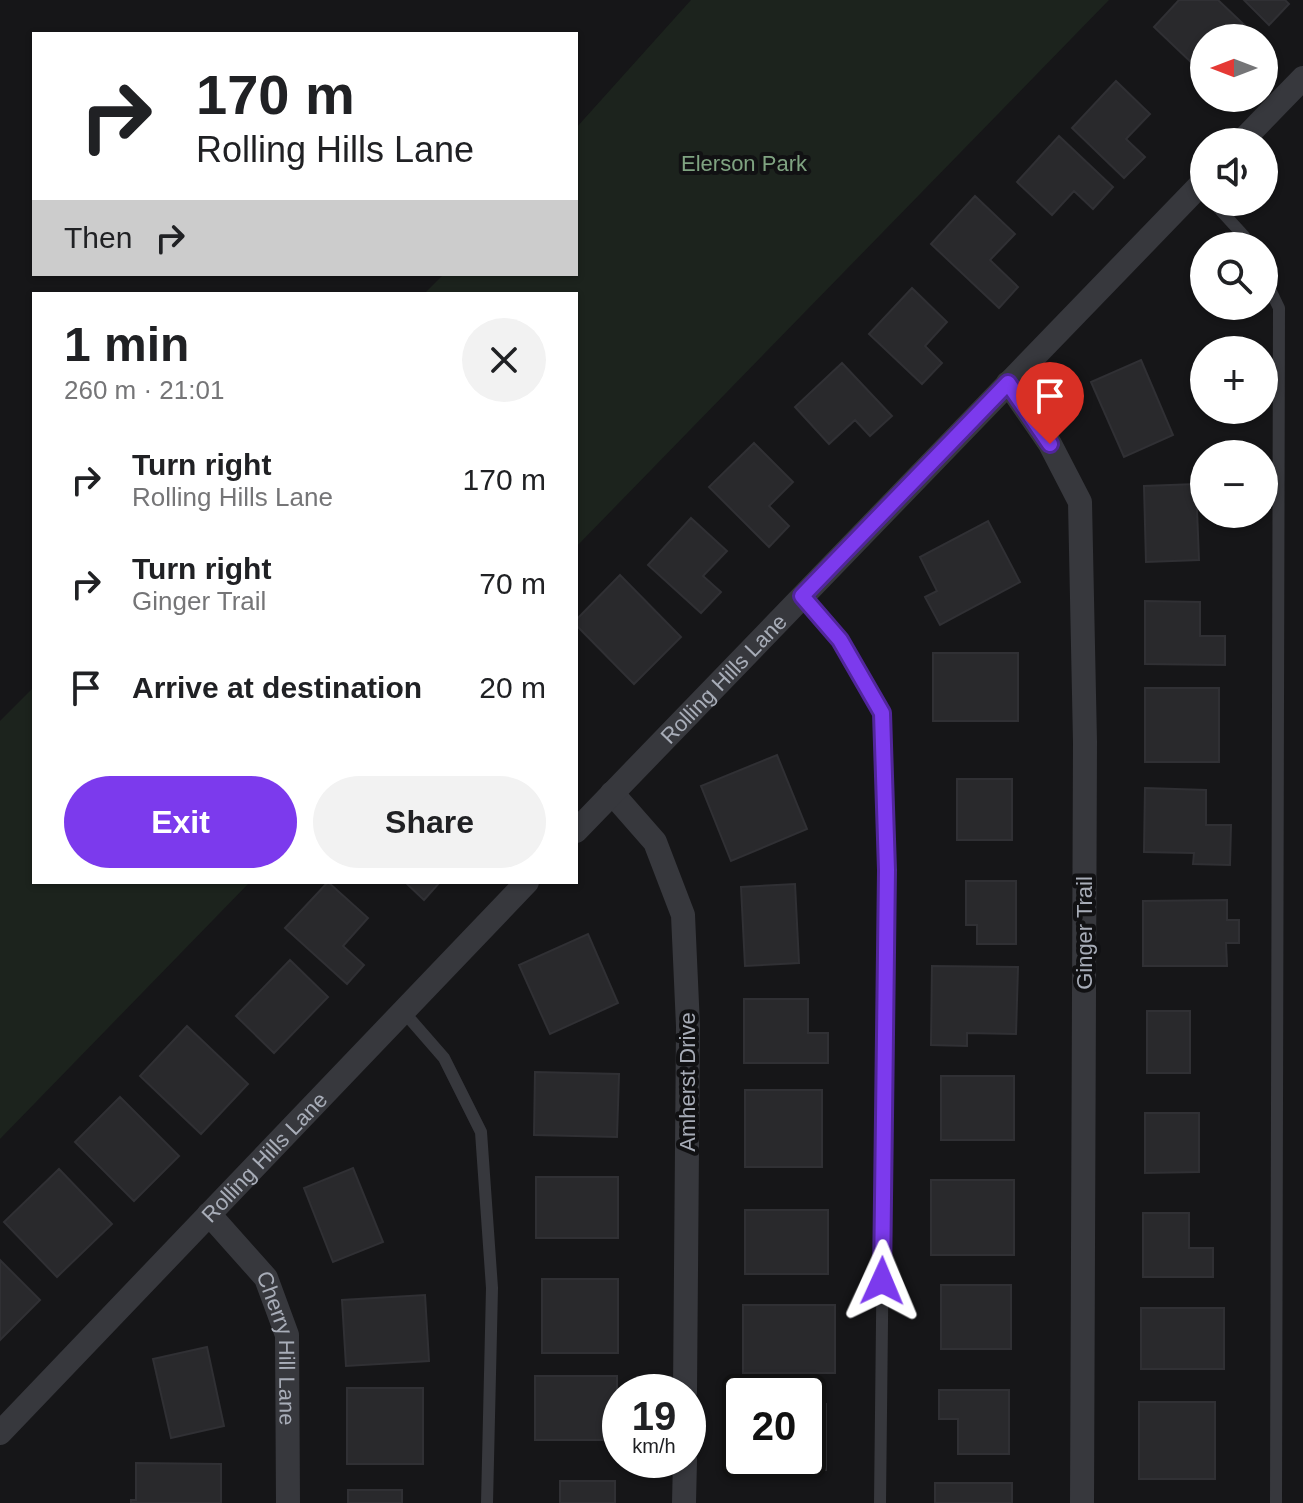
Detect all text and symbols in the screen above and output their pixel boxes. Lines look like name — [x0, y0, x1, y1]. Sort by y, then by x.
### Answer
north arrow — [1190, 24, 1278, 112]
map controls — [1190, 24, 1278, 528]
text: 170 m — [196, 63, 355, 126]
icon: right — [64, 64, 168, 168]
button: sound — [1190, 128, 1278, 216]
text: Rolling Hills Lane — [196, 129, 474, 170]
park label: Elerson Park — [681, 151, 808, 176]
icon: right — [148, 216, 192, 260]
text: Then — [64, 221, 132, 254]
button: search — [1190, 232, 1278, 320]
text: 1 min — [64, 318, 189, 371]
button: close — [462, 318, 546, 402]
button: + — [1190, 336, 1278, 424]
pin — [1016, 362, 1084, 444]
icon: arrive — [1028, 374, 1072, 418]
text: 260 m · 21:01 — [64, 375, 224, 405]
button: − — [1190, 440, 1278, 528]
text: Turn right — [132, 448, 271, 481]
icon: right — [64, 458, 108, 502]
text: 170 m — [463, 463, 546, 496]
text: Rolling Hills Lane — [132, 482, 333, 512]
text: Turn right — [132, 552, 271, 585]
icon: right — [64, 562, 108, 606]
text: 70 m — [479, 567, 546, 600]
text: Ginger Trail — [132, 586, 266, 616]
street label: Rolling Hills Lane — [655, 609, 791, 748]
icon: arrive — [64, 666, 108, 710]
text: Arrive at destination — [132, 671, 422, 704]
text: 20 m — [479, 671, 546, 704]
button: Exit — [64, 776, 297, 868]
button: Share — [313, 776, 546, 868]
street label: Ginger Trail — [1072, 876, 1097, 990]
street label: Amherst Drive — [675, 1012, 700, 1152]
street label: Rolling Hills Lane — [196, 1087, 332, 1227]
position arrow — [840, 1239, 924, 1323]
street label: Cherry Hill Lane — [252, 1267, 300, 1426]
speed limit sign: 20 — [722, 1374, 826, 1478]
text: 19 — [632, 1394, 676, 1438]
text: km/h — [632, 1435, 676, 1457]

